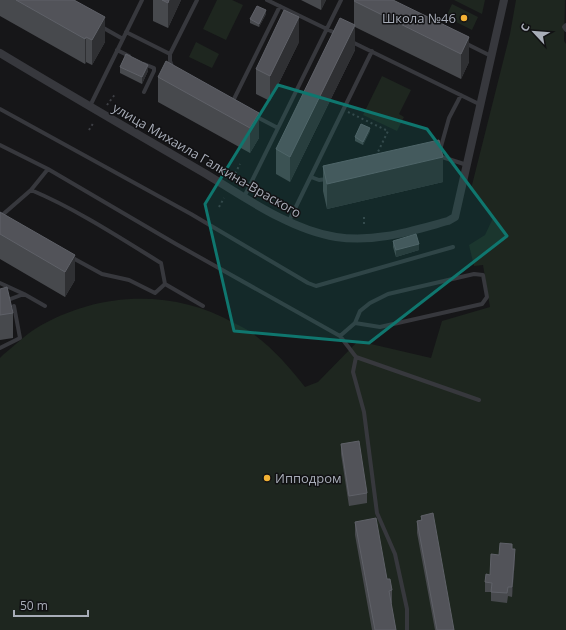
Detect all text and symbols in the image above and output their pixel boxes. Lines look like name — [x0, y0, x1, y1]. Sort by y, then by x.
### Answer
place label: Школа №46 — [382, 9, 456, 27]
north arrow — [514, 12, 554, 52]
marker: Школа №46 — [459, 13, 469, 23]
text: С — [516, 21, 533, 34]
street label: улица Михаила Галкина-Враского — [109, 98, 305, 222]
place label: Ипподром — [275, 469, 342, 487]
marker: Ипподром — [262, 473, 272, 483]
scale bar — [14, 592, 88, 618]
text: 50 m — [20, 597, 48, 614]

